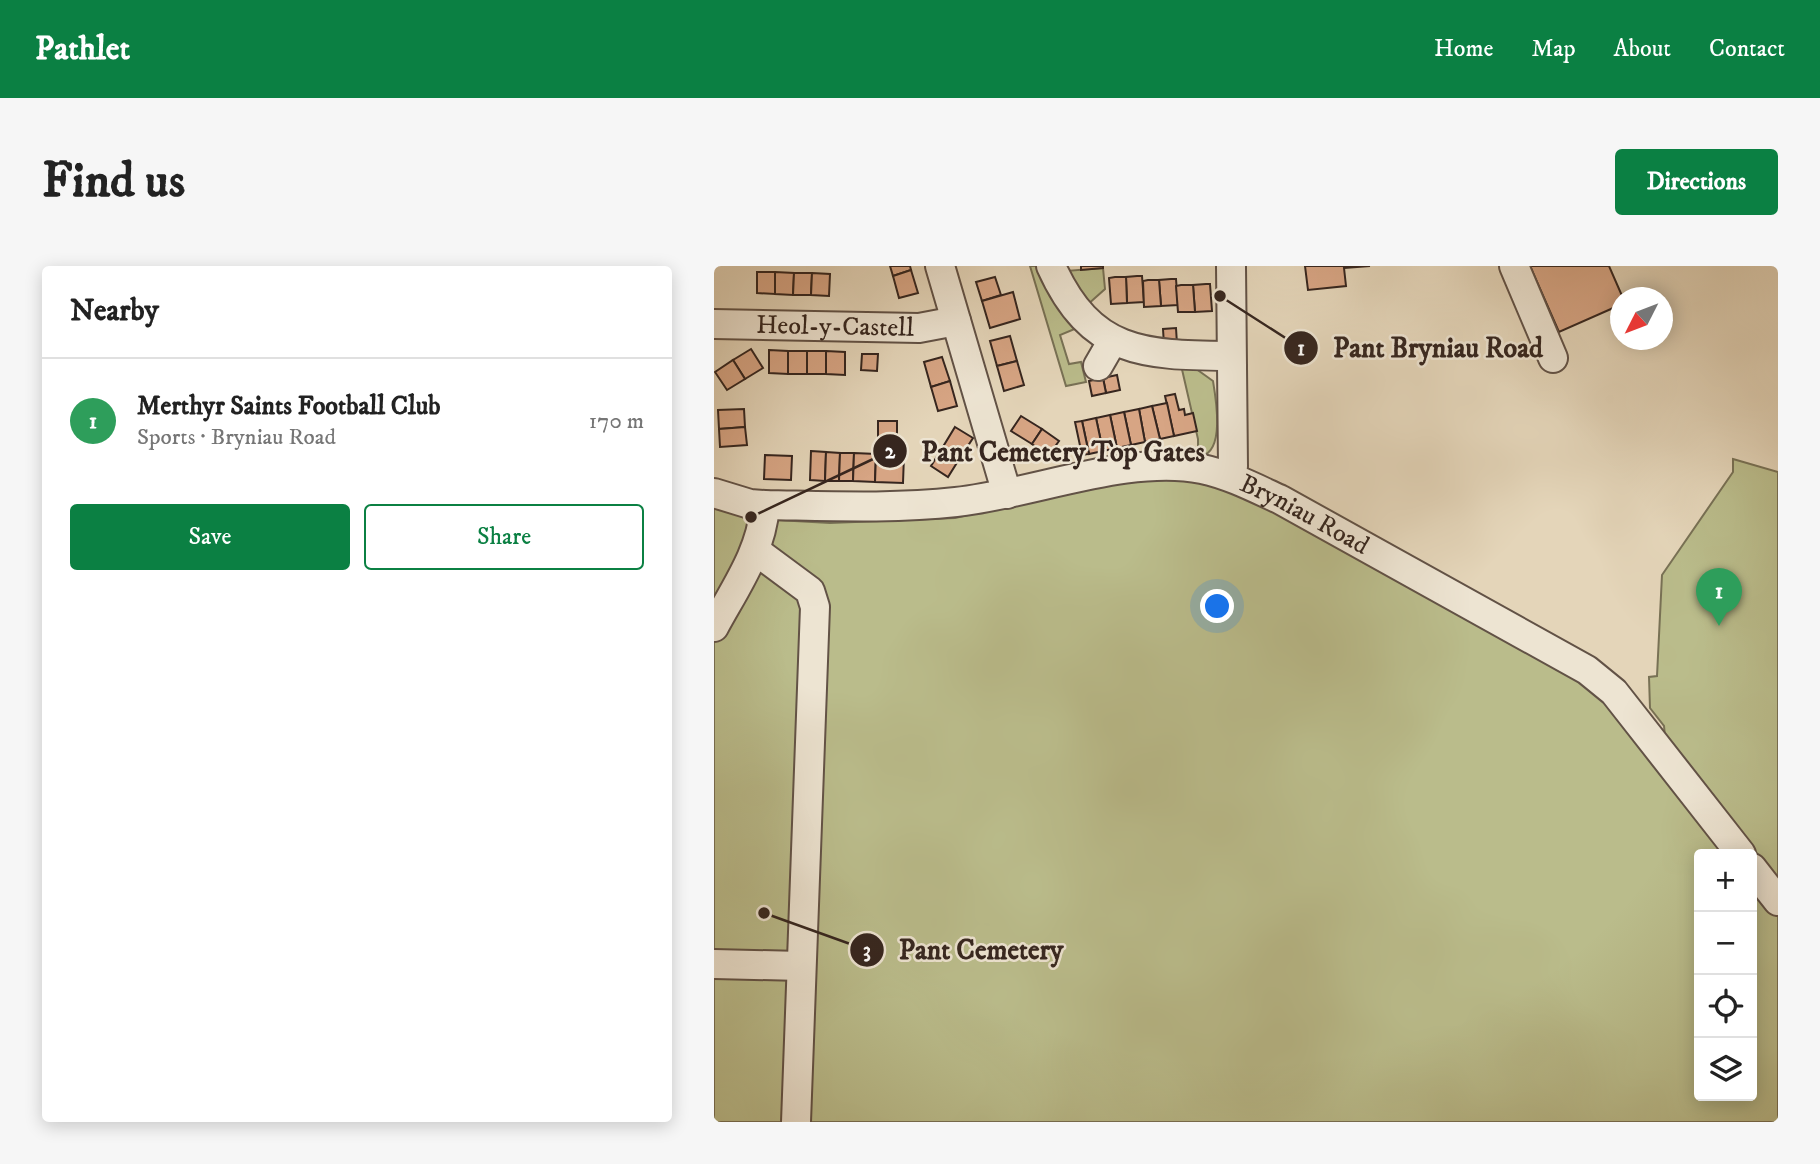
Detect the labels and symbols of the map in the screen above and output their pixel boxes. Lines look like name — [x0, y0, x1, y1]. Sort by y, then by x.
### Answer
north arrow — [1610, 287, 1673, 350]
street label: Heol-y-Castell — [756, 308, 914, 344]
callout: Pant Bryniau Road — [1283, 323, 1557, 372]
text: Pant Bryniau Road — [1333, 331, 1544, 366]
text: 1 — [1297, 336, 1305, 362]
callout: Pant Cemetery Top Gates — [872, 427, 1219, 476]
text: Pant Cemetery Top Gates — [921, 435, 1206, 470]
text: 2 — [885, 439, 896, 465]
street label: Bryniau Road — [1235, 467, 1375, 562]
pin: 1 — [1696, 568, 1742, 626]
your location — [1200, 589, 1234, 623]
callout: Pant Cemetery — [850, 925, 1077, 974]
text: Pant Cemetery — [899, 933, 1064, 968]
text: 3 — [863, 938, 871, 964]

